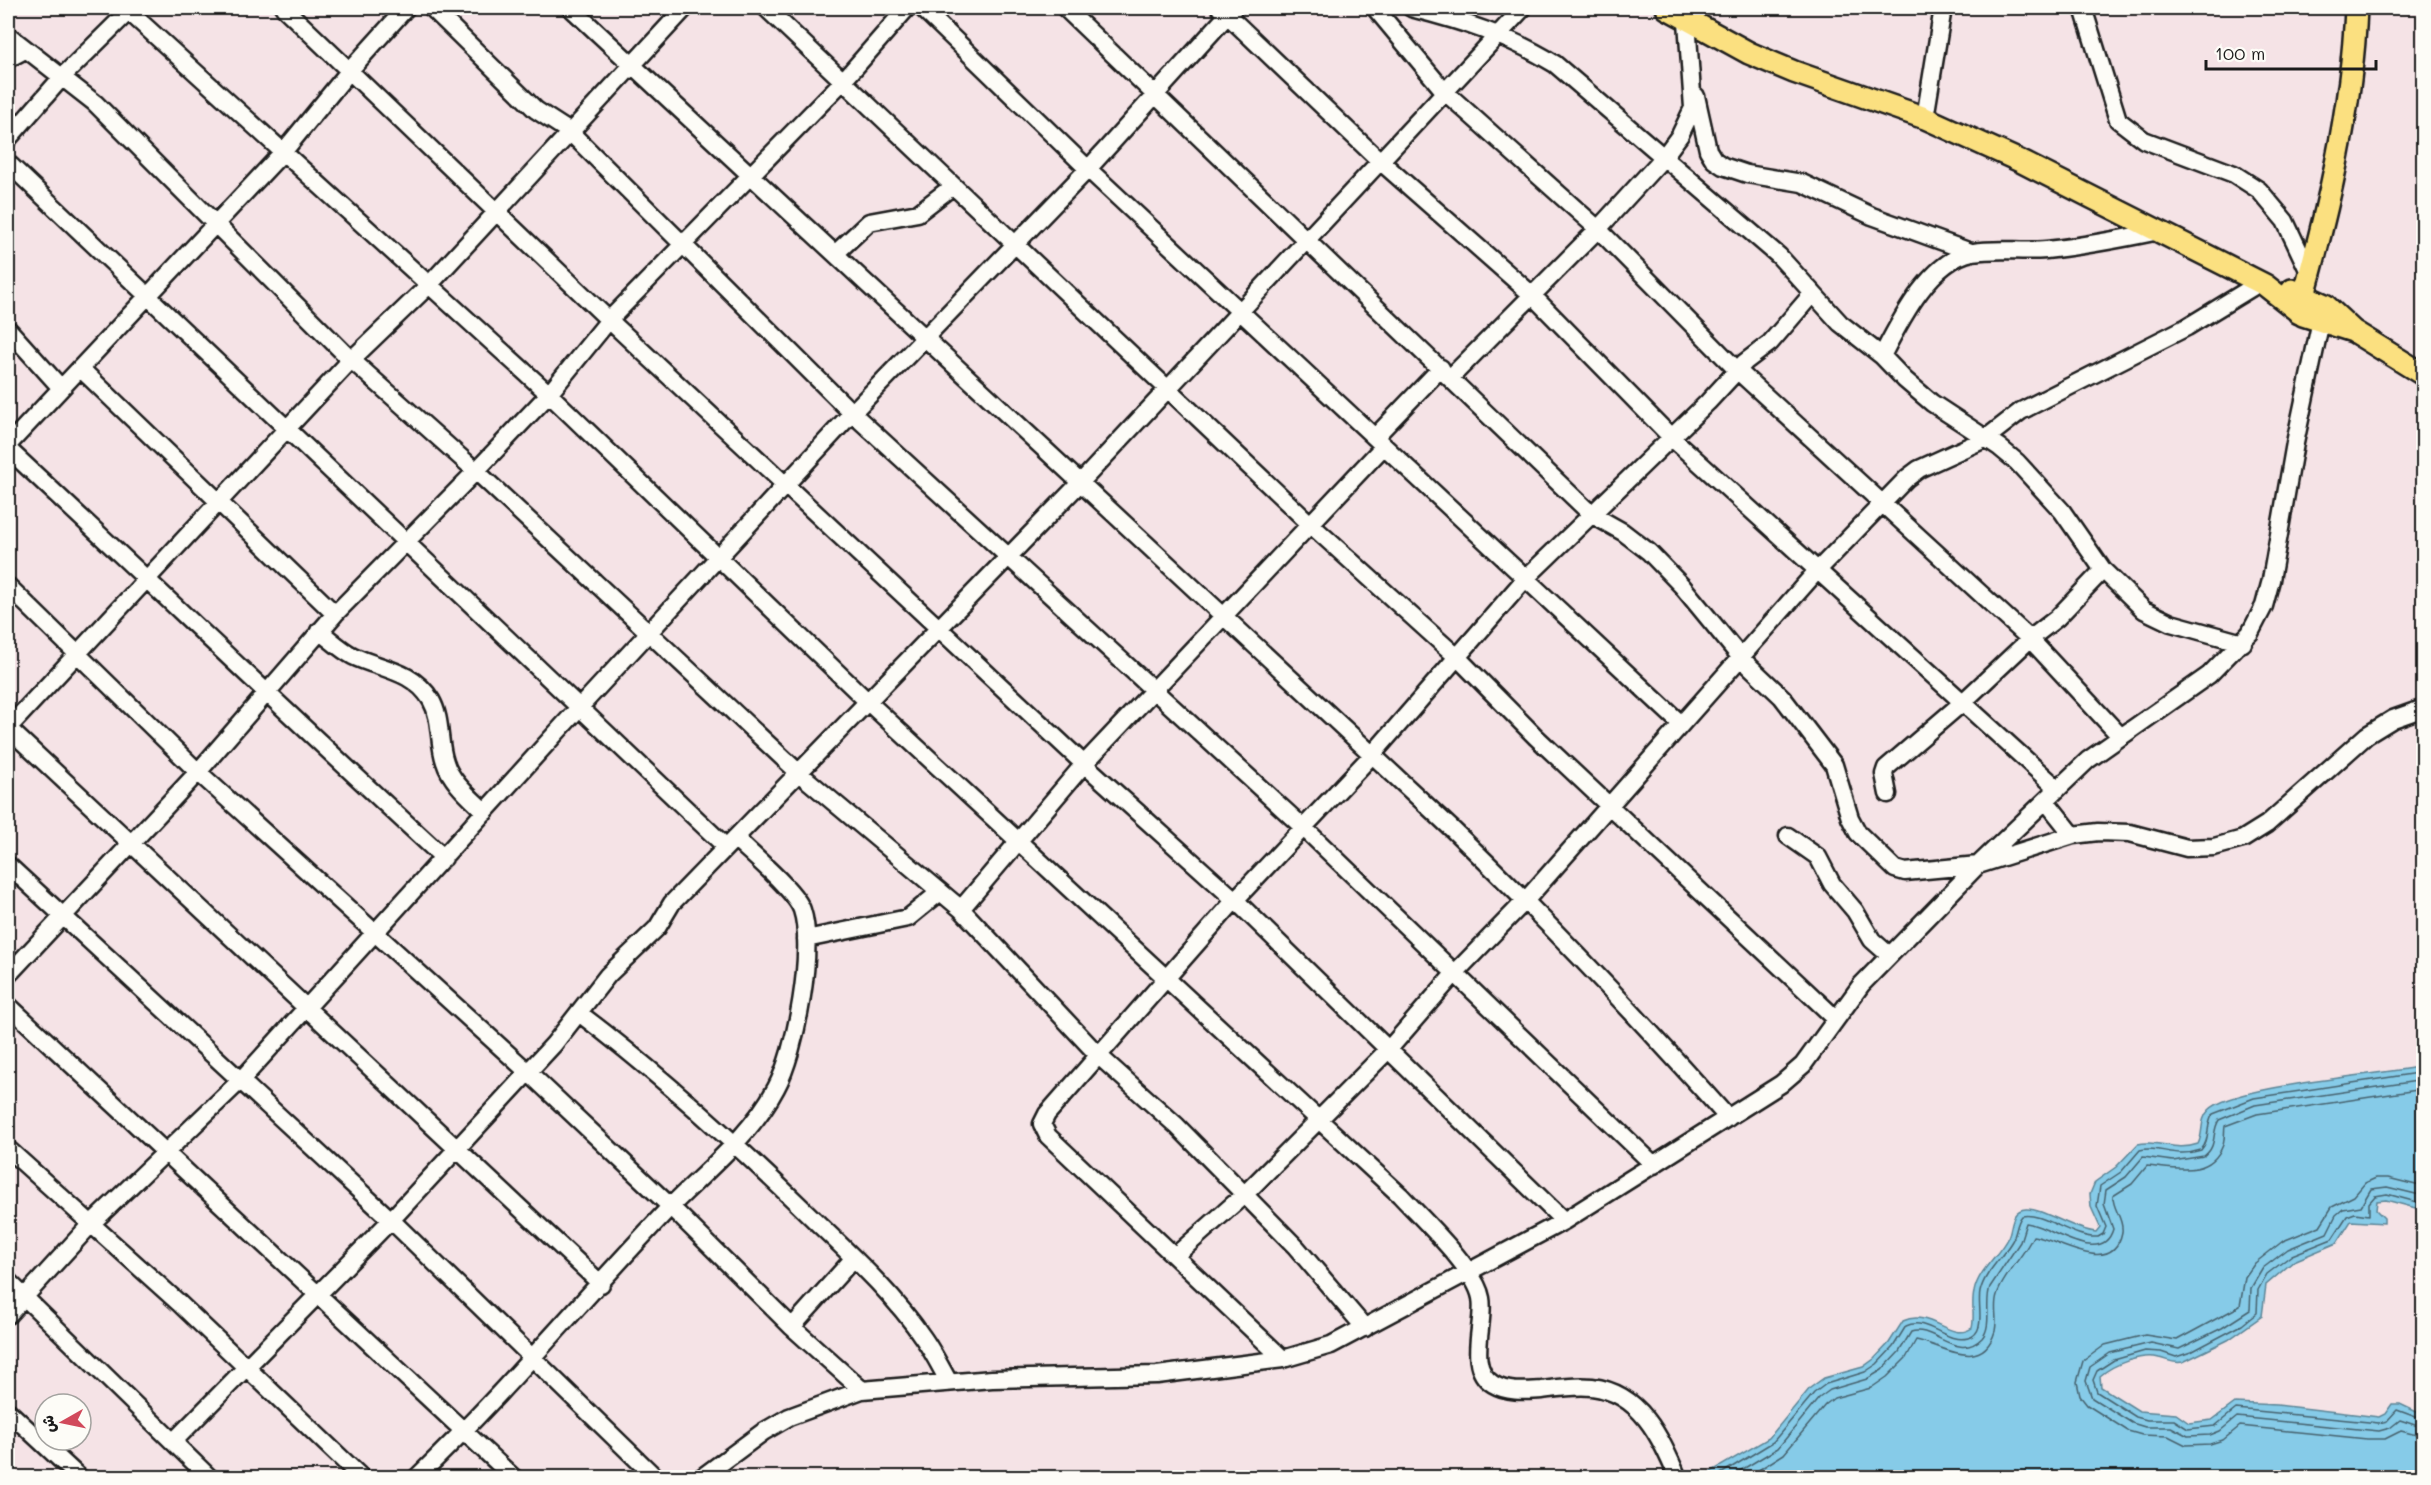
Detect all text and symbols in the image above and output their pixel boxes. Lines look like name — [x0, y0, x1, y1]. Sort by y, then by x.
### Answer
scale bar — [2206, 33, 2376, 71]
text: 100 m — [2215, 41, 2265, 65]
north arrow — [33, 1392, 93, 1452]
text: ش — [36, 1414, 59, 1435]

